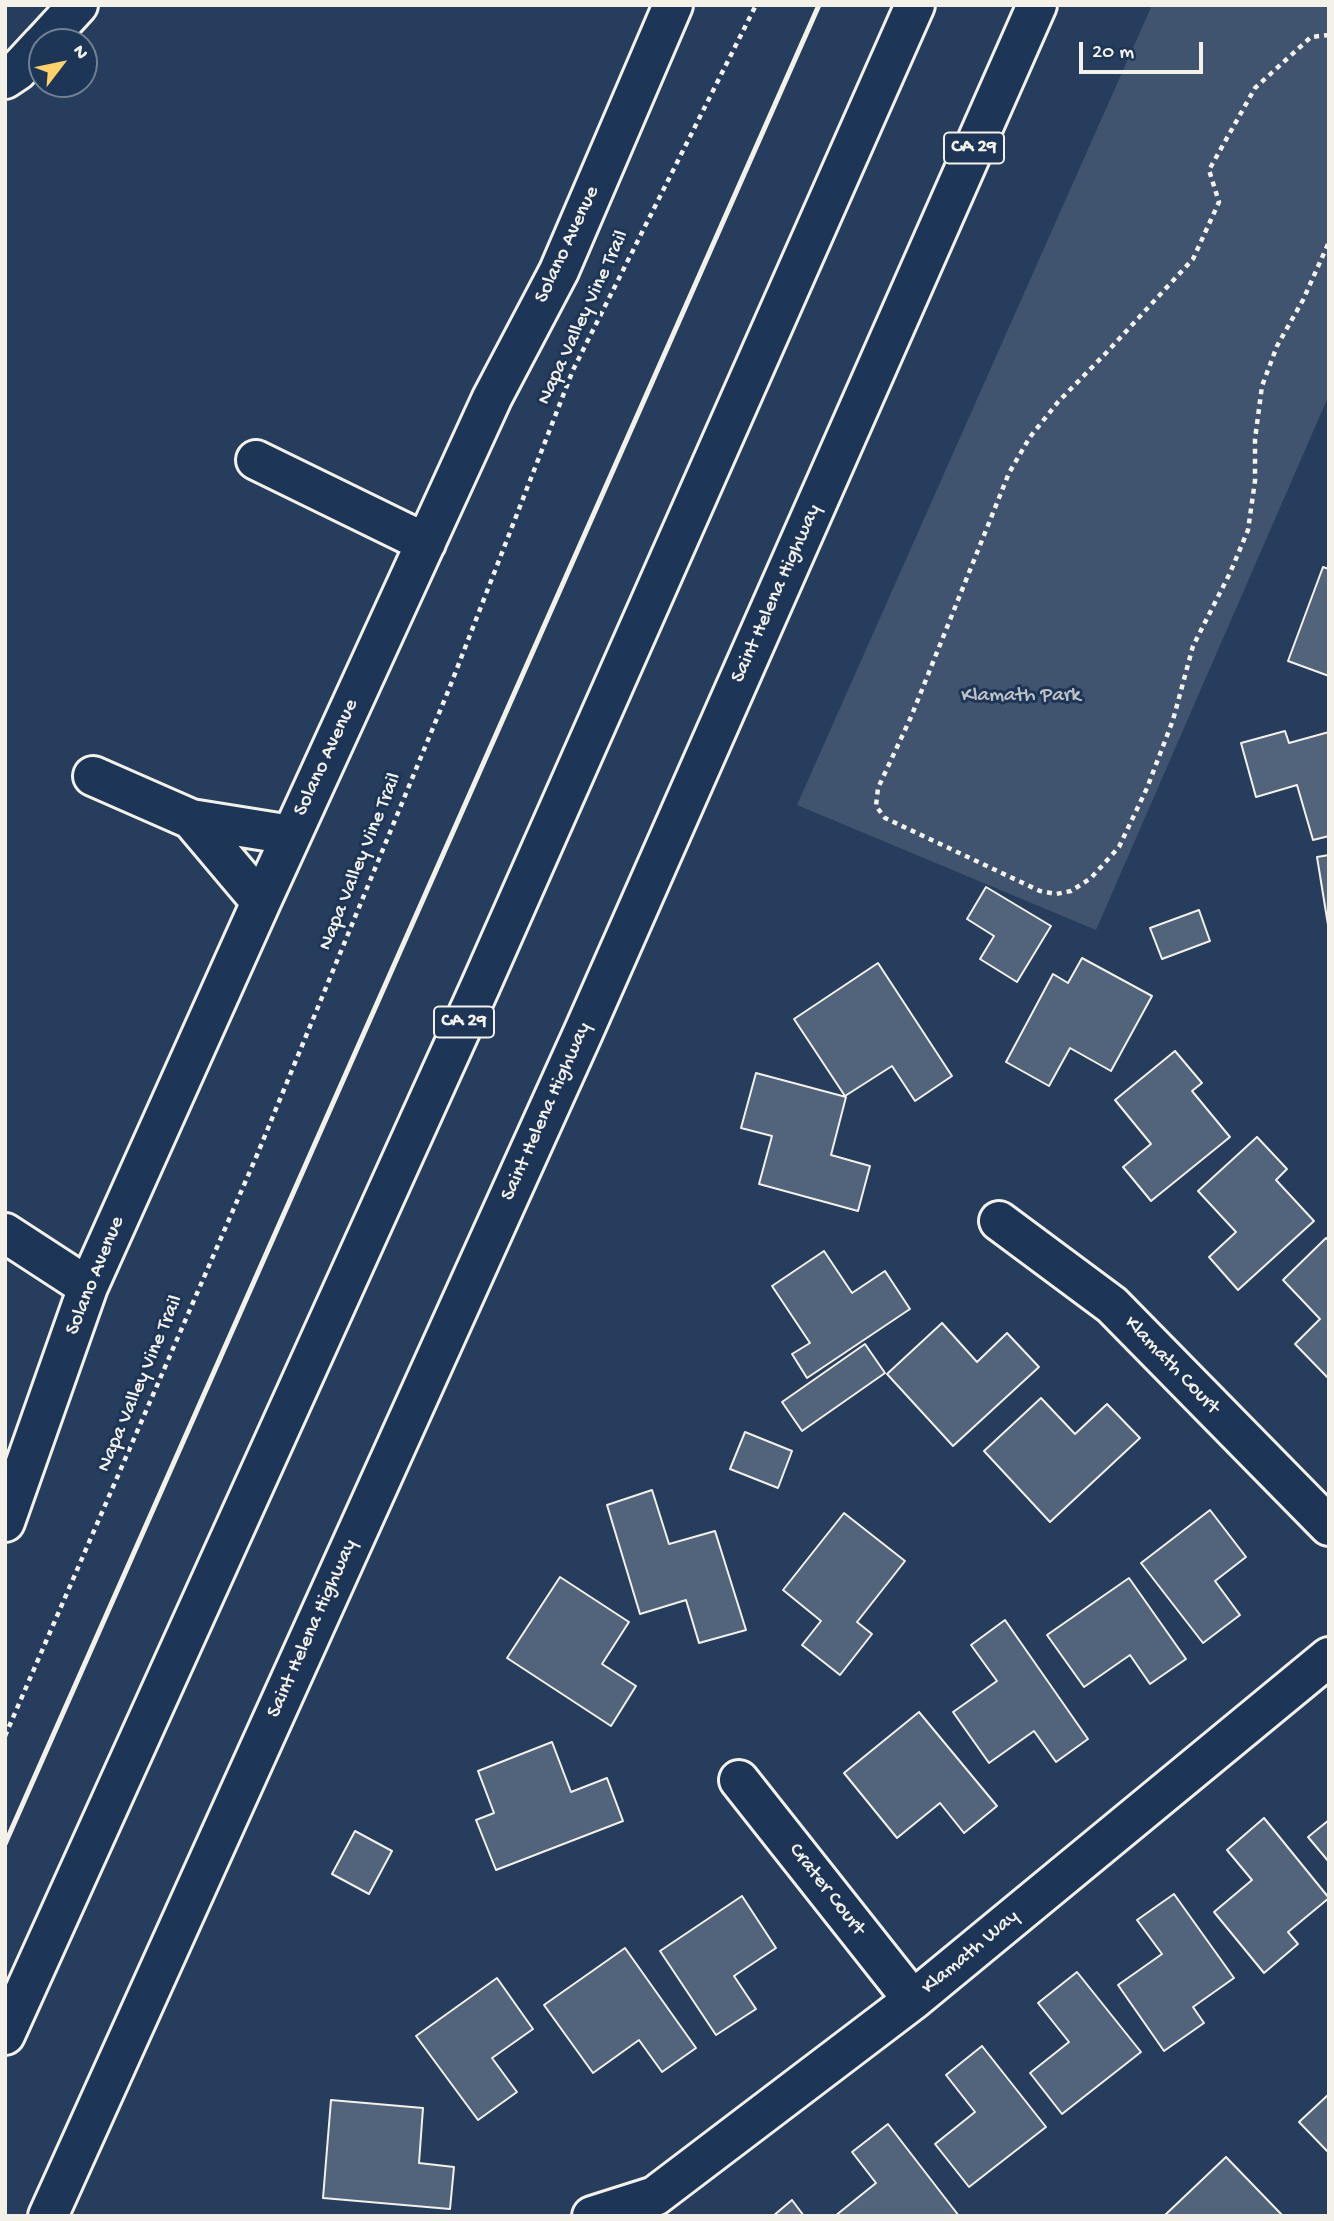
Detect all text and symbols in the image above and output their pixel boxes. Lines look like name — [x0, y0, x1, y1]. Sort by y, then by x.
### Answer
north arrow — [28, 28, 98, 98]
scale bar — [1082, 28, 1206, 72]
text: N — [66, 41, 93, 64]
text: 20 m — [1092, 41, 1134, 66]
road number: CA 29 — [944, 132, 1004, 164]
street label: Solano Avenue — [530, 183, 606, 307]
street label: Napa Valley Vine Trail — [533, 227, 635, 409]
street label: Saint Helena Highway — [726, 501, 828, 687]
park label: Klamath Park — [961, 684, 1081, 710]
street label: Solano Avenue — [289, 696, 365, 820]
street label: Napa Valley Vine Trail — [314, 769, 408, 955]
road number: CA 29 — [434, 1006, 494, 1038]
street label: Saint Helena Highway — [496, 1019, 598, 1205]
street label: Solano Avenue — [61, 1213, 131, 1339]
street label: Napa Valley Vine Trail — [92, 1292, 190, 1476]
street label: Klamath Court — [1118, 1311, 1224, 1421]
street label: Saint Helena Highway — [262, 1536, 364, 1722]
street label: Crater Court — [782, 1839, 870, 1941]
street label: Klamath Way — [917, 1905, 1025, 2001]

